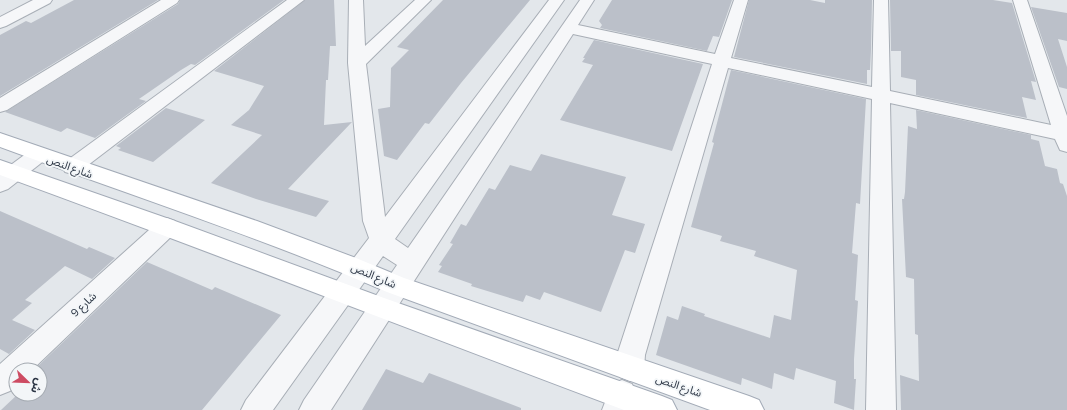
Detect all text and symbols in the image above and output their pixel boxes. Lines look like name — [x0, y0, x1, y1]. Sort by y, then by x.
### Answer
street label: شارع النص — [45, 152, 95, 182]
street label: شارع النص — [349, 260, 399, 292]
street label: شارع 9 — [68, 289, 100, 321]
north arrow — [8, 362, 48, 402]
street label: شارع النص — [654, 371, 704, 401]
text: ش — [28, 376, 47, 396]

